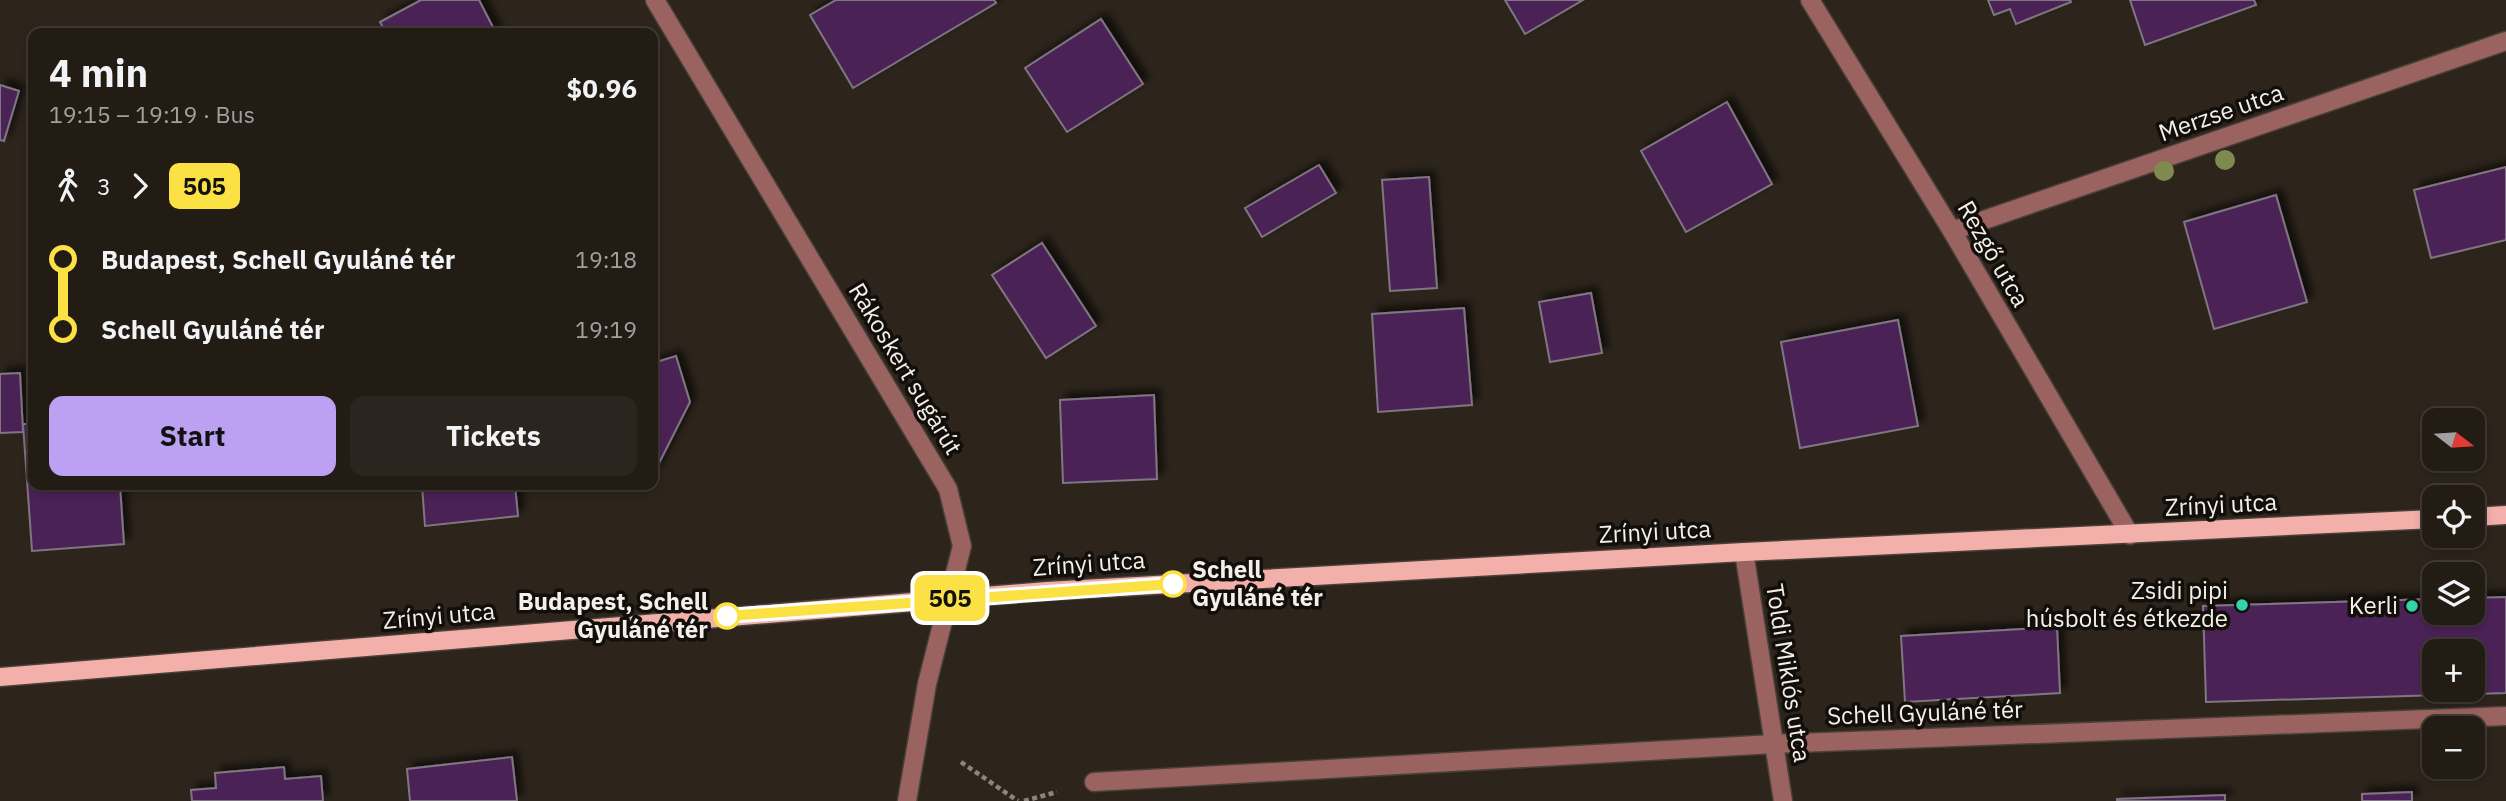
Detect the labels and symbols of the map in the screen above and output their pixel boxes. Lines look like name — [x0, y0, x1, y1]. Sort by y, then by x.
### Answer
street label: Merzse utca — [2154, 76, 2288, 148]
street label: Rezgő utca — [1951, 195, 2037, 313]
street label: Rákoskert sugárút — [842, 277, 970, 460]
north arrow — [2422, 408, 2485, 471]
street label: Zrínyi utca — [2164, 485, 2278, 523]
street label: Zrínyi utca — [1598, 512, 1712, 550]
street label: Zrínyi utca — [1032, 543, 1146, 583]
place label: Schell Gyuláné tér — [1192, 553, 1323, 613]
marker: Schell Gyuláné tér — [1160, 571, 1186, 597]
place label: Zsidi pipi húsbolt és étkezde — [2026, 574, 2228, 634]
line badge: 505 — [910, 575, 990, 621]
street label: Toldi Miklós utca — [1759, 581, 1819, 764]
place label: Budapest, Schell Gyuláné tér — [518, 585, 708, 645]
place label: Kerli — [2349, 589, 2398, 621]
street label: Zrínyi utca — [381, 594, 497, 636]
marker: Zsidi pipi húsbolt és étkezde — [2234, 597, 2250, 613]
marker: Kerli — [2404, 598, 2420, 614]
marker: Budapest, Schell Gyuláné tér — [714, 603, 740, 629]
street label: Schell Gyuláné tér — [1827, 693, 2024, 731]

